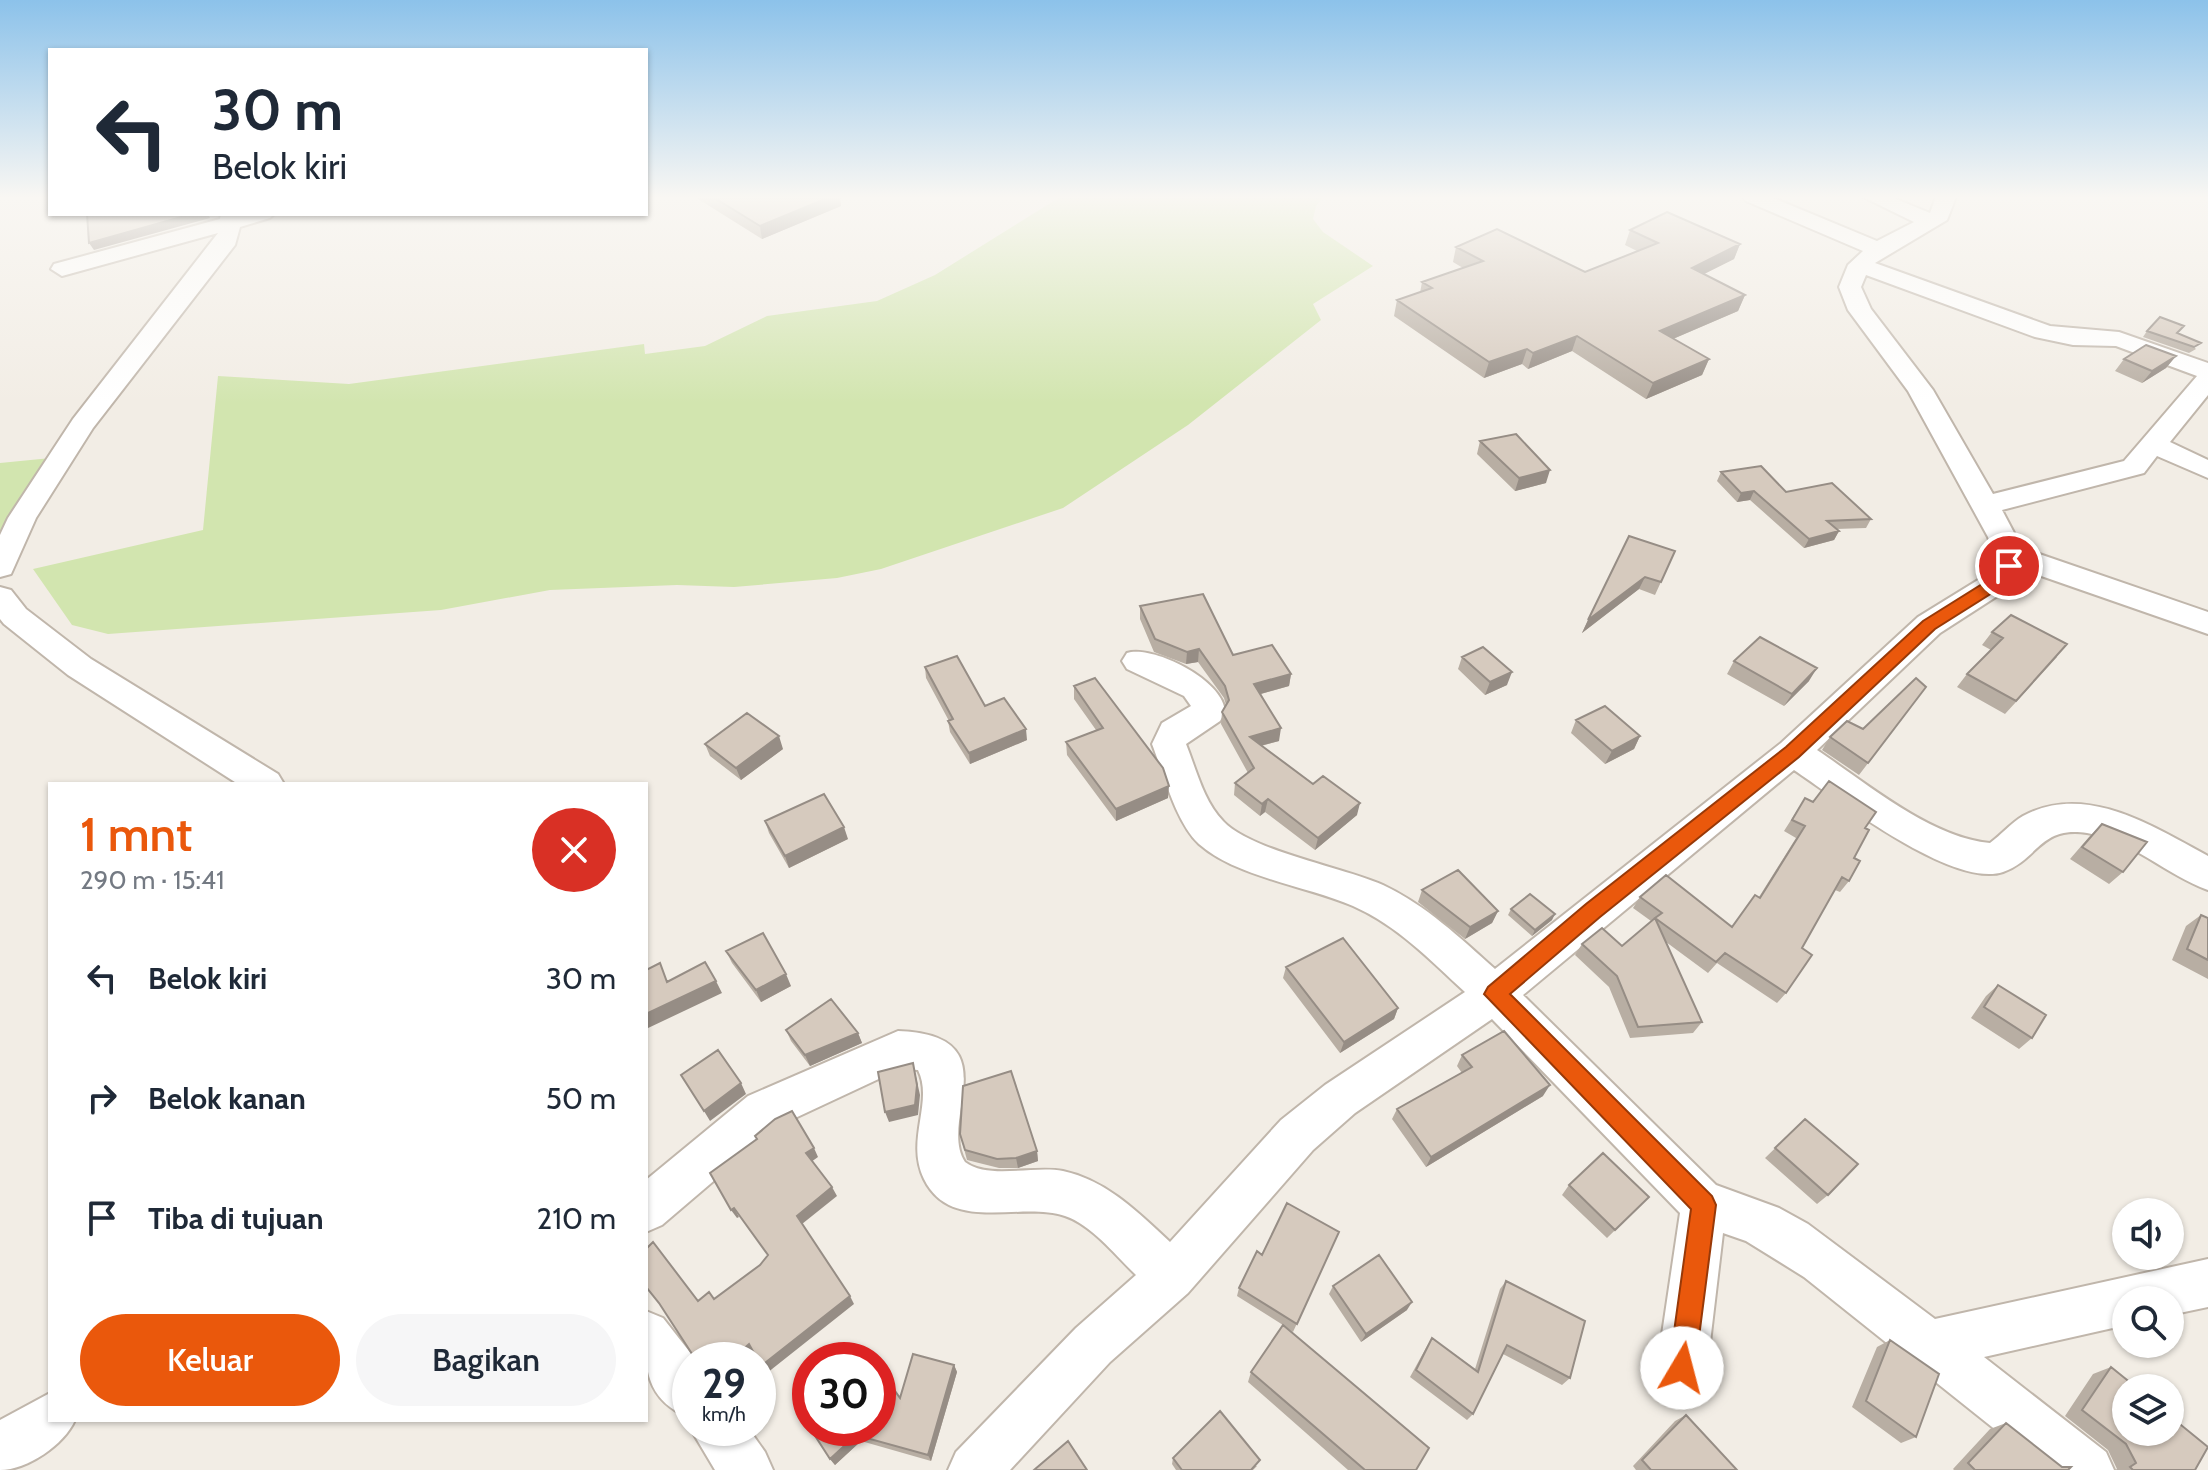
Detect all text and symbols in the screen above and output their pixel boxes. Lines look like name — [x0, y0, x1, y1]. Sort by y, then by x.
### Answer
text: 30 m — [212, 76, 343, 144]
icon: left — [80, 80, 184, 184]
text: Belok kiri — [212, 144, 347, 188]
pin — [1975, 532, 2043, 600]
icon: arrive — [1987, 544, 2031, 588]
text: 1 mnt — [80, 805, 192, 863]
button: close — [532, 808, 616, 892]
text: 290 m · 15:41 — [80, 864, 225, 896]
icon: left — [80, 956, 124, 1000]
text: Belok kiri — [148, 960, 267, 997]
text: 30 m — [546, 960, 616, 997]
icon: right — [80, 1076, 124, 1120]
text: Belok kanan — [148, 1080, 306, 1117]
text: 50 m — [546, 1080, 616, 1117]
icon: arrive — [80, 1196, 124, 1240]
map controls — [2112, 1198, 2184, 1446]
button: sound — [2112, 1198, 2184, 1270]
text: Tiba di tujuan — [148, 1200, 324, 1237]
text: 210 m — [536, 1200, 616, 1237]
button: search — [2112, 1286, 2184, 1358]
button: Keluar — [80, 1314, 340, 1406]
button: Bagikan — [356, 1314, 616, 1406]
position arrow — [1640, 1326, 1724, 1410]
speed limit sign: 30 — [792, 1342, 896, 1446]
text: 29 — [702, 1359, 746, 1408]
button: layers — [2112, 1374, 2184, 1446]
text: km/h — [702, 1402, 746, 1426]

